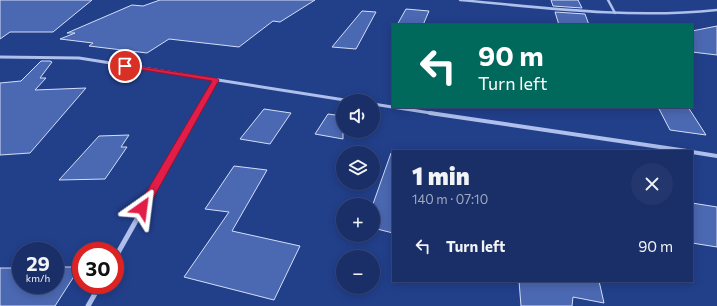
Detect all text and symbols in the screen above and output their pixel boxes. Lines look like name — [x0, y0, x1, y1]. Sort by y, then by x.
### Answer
text: 90 m — [478, 38, 544, 72]
icon: left — [412, 40, 464, 92]
pin — [108, 49, 142, 83]
icon: arrive — [114, 55, 136, 77]
text: Turn left — [478, 72, 547, 94]
map controls — [336, 94, 380, 294]
button: sound — [336, 94, 380, 138]
button: layers — [336, 146, 380, 190]
text: 1 min — [412, 161, 470, 190]
button: close — [631, 163, 673, 205]
position arrow — [121, 187, 163, 229]
text: 140 m · 07:10 — [412, 191, 488, 207]
button: + — [336, 198, 380, 242]
icon: left — [412, 235, 434, 257]
text: Turn left — [446, 237, 505, 255]
text: 90 m — [638, 237, 673, 255]
speed limit sign: 30 — [72, 242, 124, 294]
button: − — [336, 250, 380, 294]
text: 29 — [26, 251, 50, 275]
text: km/h — [26, 272, 50, 284]

